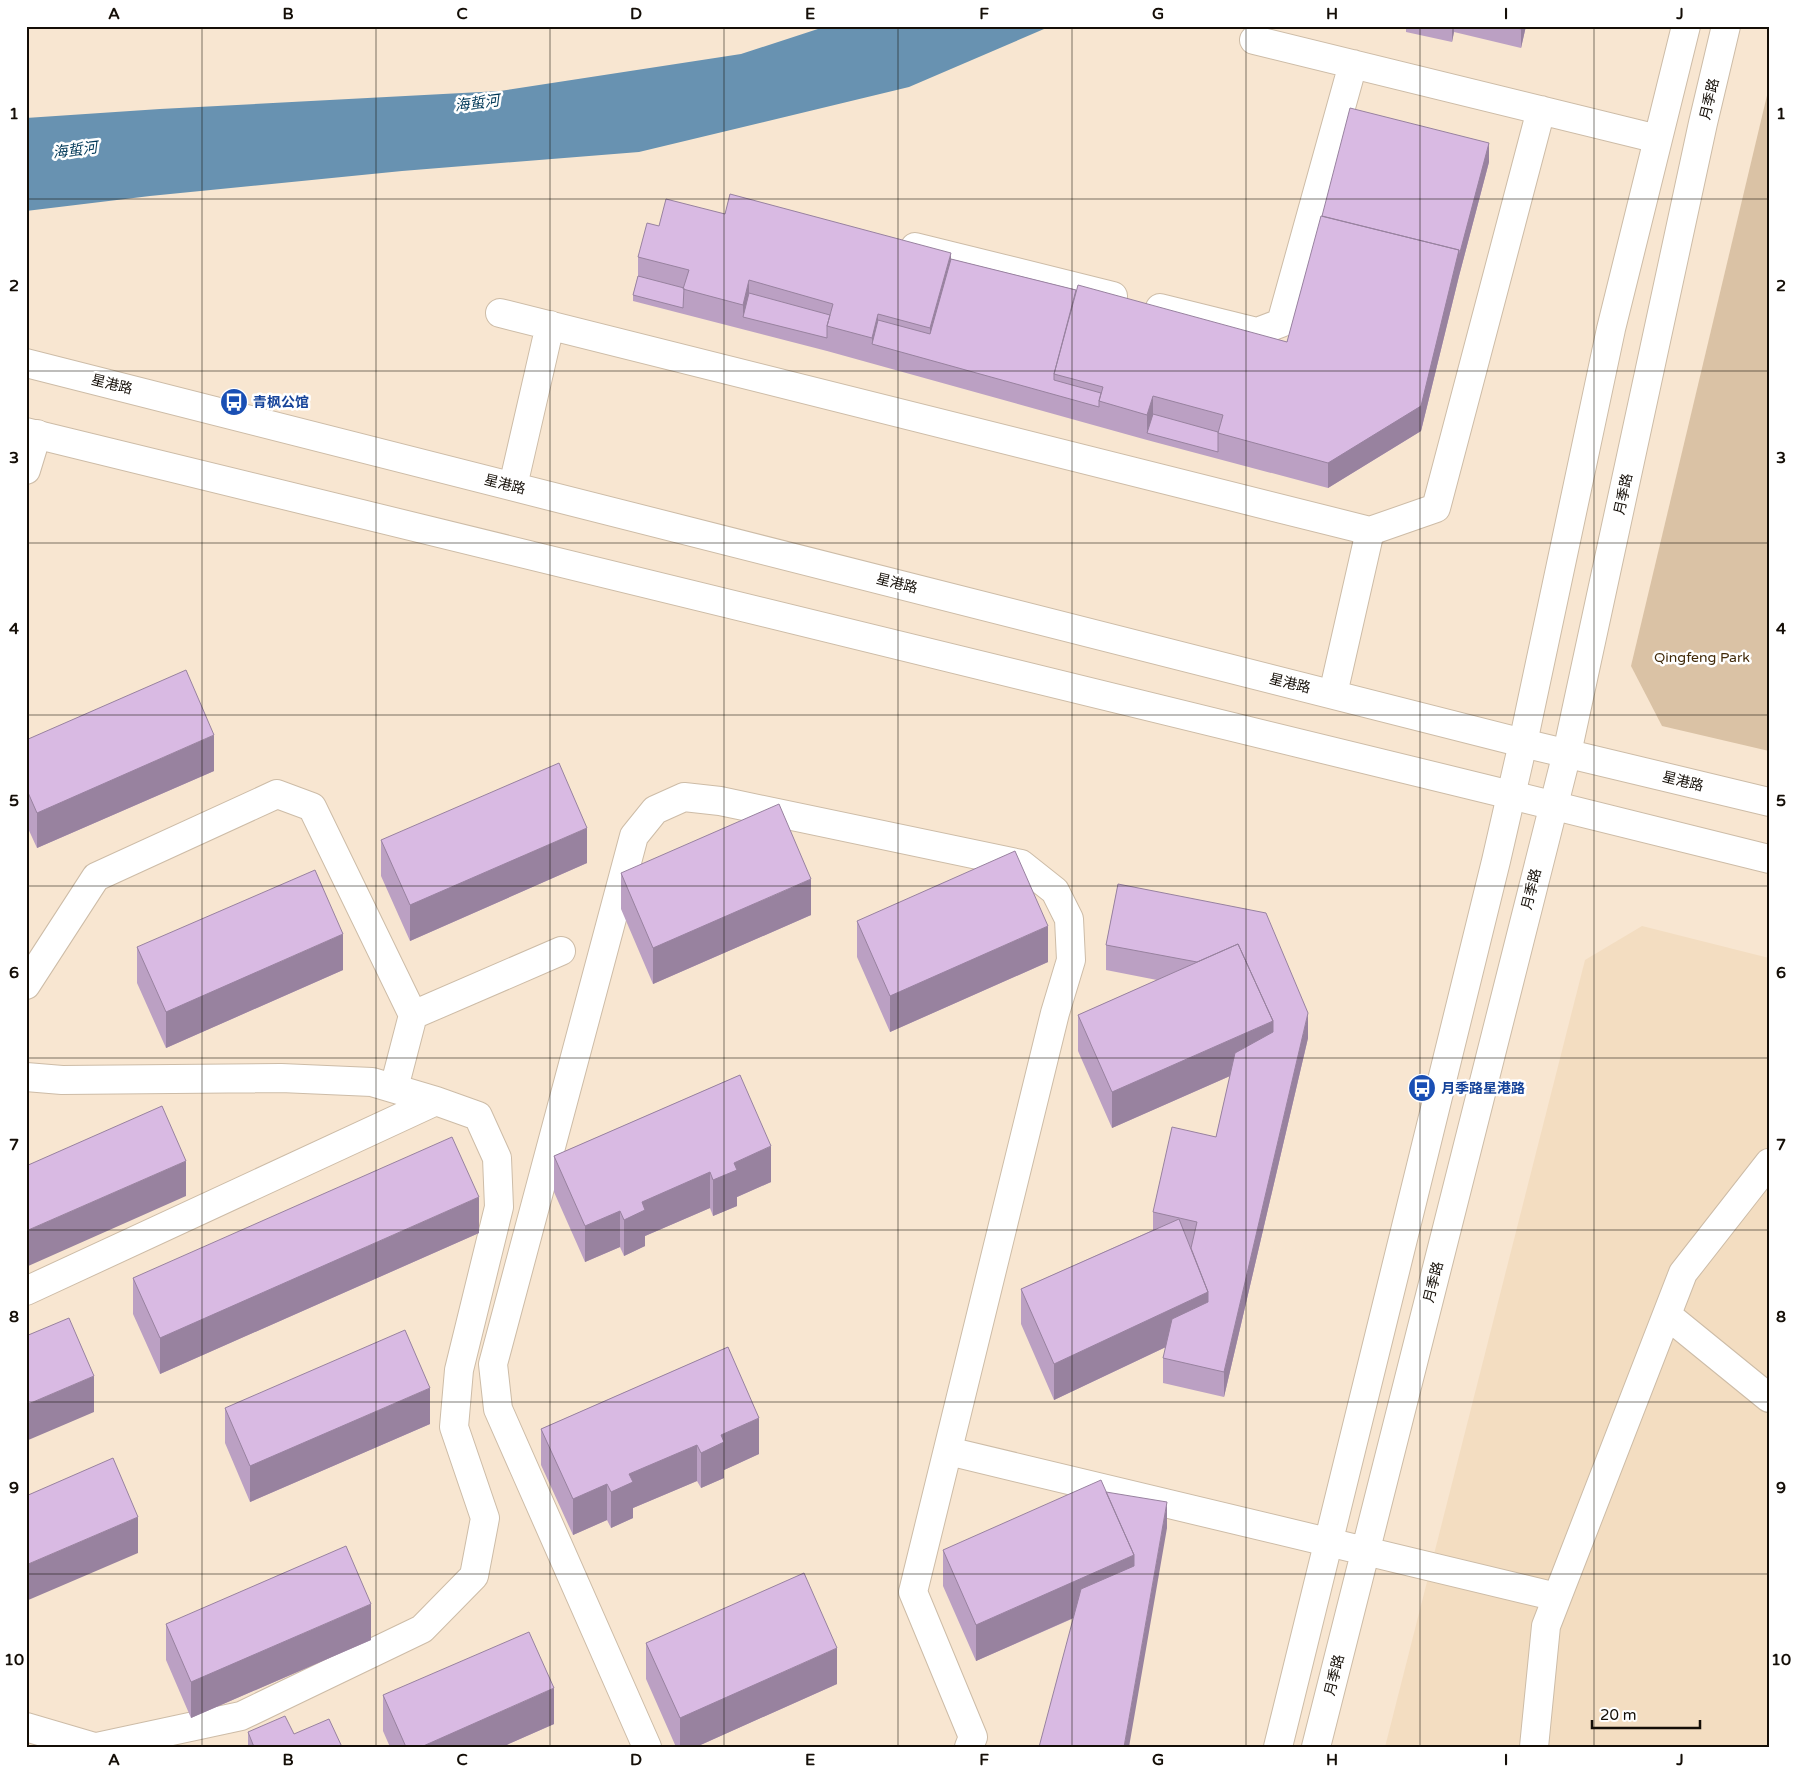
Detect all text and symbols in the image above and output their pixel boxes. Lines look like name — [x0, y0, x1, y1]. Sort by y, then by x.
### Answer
text: A — [108, 4, 120, 24]
text: B — [282, 4, 294, 24]
text: C — [456, 4, 468, 24]
text: D — [630, 4, 642, 24]
text: E — [805, 4, 815, 24]
text: F — [979, 4, 989, 24]
text: G — [1152, 4, 1164, 24]
text: H — [1326, 4, 1338, 24]
text: I — [1504, 4, 1508, 24]
text: J — [1675, 4, 1684, 24]
street label: 月季路 — [1696, 77, 1722, 121]
water label: 海蜇河 — [454, 91, 503, 115]
text: 1 — [9, 104, 19, 124]
text: 1 — [1776, 104, 1786, 124]
water label: 海蜇河 — [52, 138, 101, 162]
text: 2 — [9, 276, 19, 296]
text: 2 — [1776, 276, 1786, 296]
street label: 星港路 — [89, 371, 134, 398]
bus stop icon: 青枫公馆 — [219, 387, 249, 417]
place label: 青枫公馆 — [253, 394, 309, 411]
text: 3 — [9, 448, 19, 468]
text: 3 — [1776, 448, 1786, 468]
street label: 星港路 — [482, 471, 527, 498]
street label: 月季路 — [1611, 472, 1636, 516]
street label: 星港路 — [874, 570, 919, 597]
text: 4 — [9, 619, 19, 639]
text: 4 — [1776, 619, 1786, 639]
park label: Qingfeng Park — [1654, 649, 1750, 666]
street label: 星港路 — [1267, 670, 1312, 697]
street label: 星港路 — [1660, 768, 1705, 795]
text: 5 — [9, 791, 19, 811]
text: 5 — [1776, 791, 1786, 811]
street label: 月季路 — [1518, 867, 1545, 912]
text: 6 — [9, 963, 19, 983]
text: 6 — [1776, 963, 1786, 983]
bus stop icon: 月季路星港路 — [1407, 1073, 1437, 1103]
place label: 月季路星港路 — [1441, 1080, 1525, 1097]
text: 7 — [9, 1135, 19, 1155]
text: 7 — [1776, 1135, 1786, 1155]
street label: 月季路 — [1420, 1260, 1447, 1305]
text: 8 — [9, 1307, 19, 1327]
text: 8 — [1776, 1307, 1786, 1327]
text: 9 — [9, 1478, 19, 1498]
text: 9 — [1776, 1478, 1786, 1498]
text: 10 — [4, 1650, 24, 1670]
text: 10 — [1771, 1650, 1791, 1670]
street label: 月季路 — [1321, 1653, 1348, 1698]
scale bar — [1592, 1698, 1700, 1730]
text: 20 m — [1600, 1706, 1637, 1724]
text: A — [108, 1750, 120, 1770]
text: B — [282, 1750, 294, 1770]
text: C — [456, 1750, 468, 1770]
text: D — [630, 1750, 642, 1770]
text: E — [805, 1750, 815, 1770]
text: F — [979, 1750, 989, 1770]
text: G — [1152, 1750, 1164, 1770]
text: H — [1326, 1750, 1338, 1770]
text: I — [1504, 1750, 1508, 1770]
text: J — [1675, 1750, 1684, 1770]

